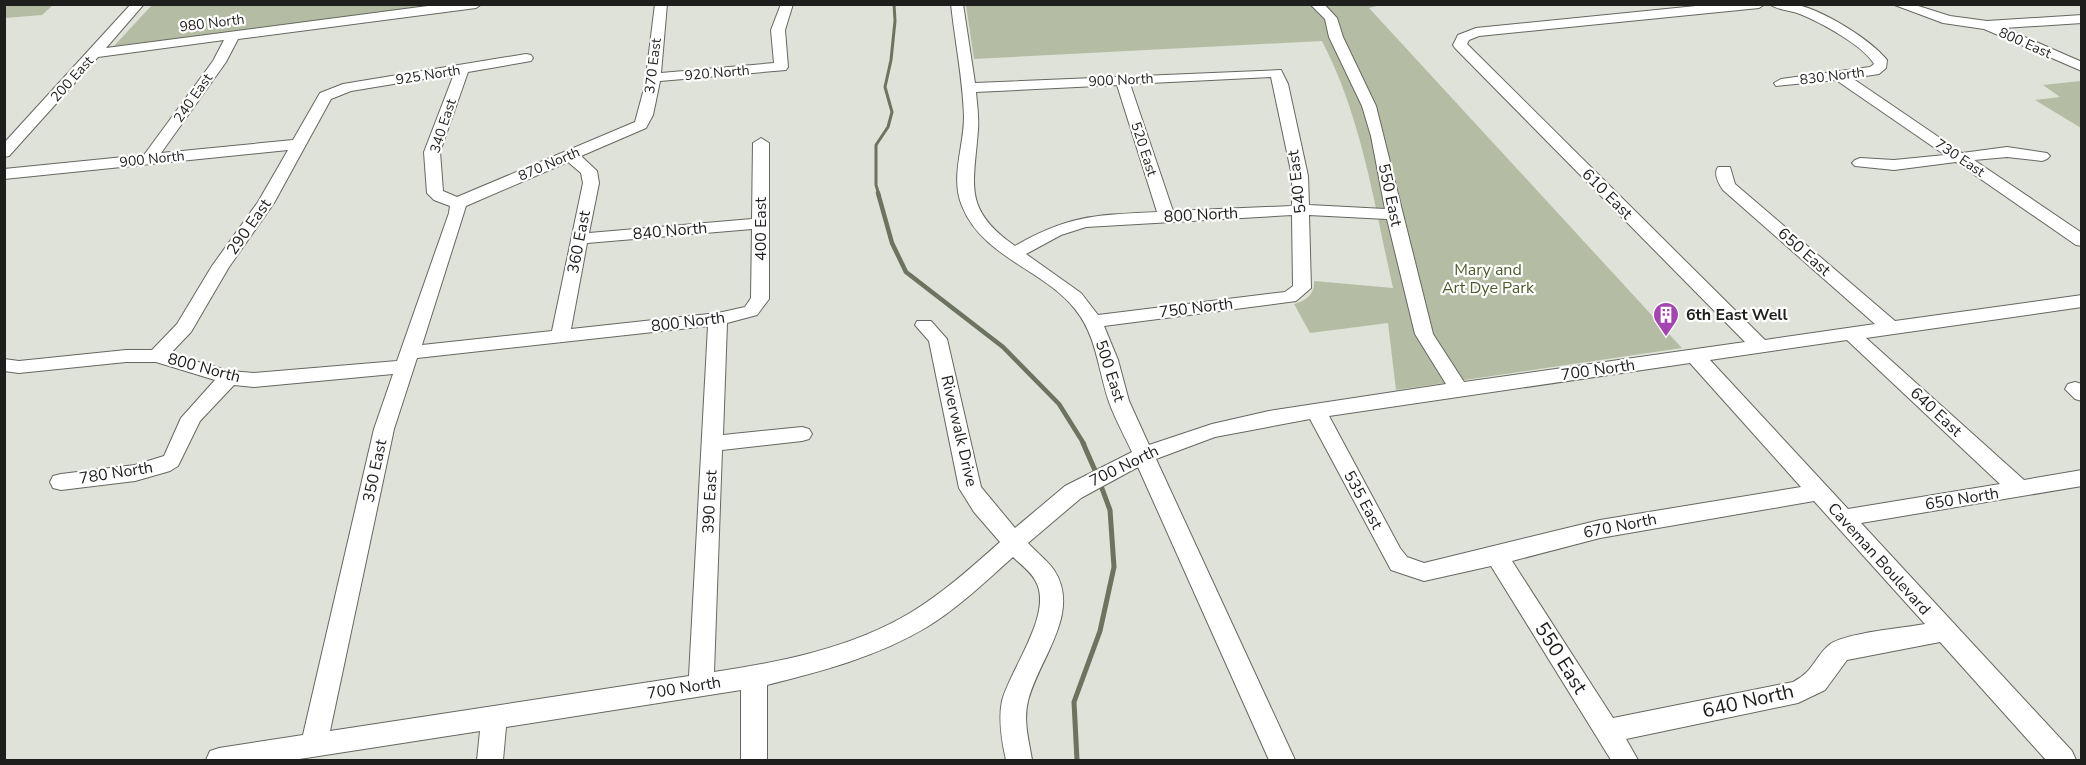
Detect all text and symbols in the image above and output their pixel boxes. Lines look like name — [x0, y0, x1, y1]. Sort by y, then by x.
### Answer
street label: 980 North — [178, 10, 246, 36]
street label: 800 East — [1996, 23, 2054, 63]
street label: 370 East — [640, 37, 666, 95]
street label: 200 East — [46, 52, 98, 106]
street label: 925 North — [394, 61, 462, 89]
street label: 920 North — [684, 61, 750, 85]
street label: 830 North — [1798, 63, 1866, 89]
street label: 900 North — [1088, 69, 1154, 91]
street label: 240 East — [169, 70, 217, 126]
street label: 340 East — [425, 96, 461, 155]
street label: 520 East — [1126, 120, 1162, 179]
street label: 730 East — [1932, 135, 1989, 182]
street label: 870 North — [515, 143, 583, 185]
street label: 900 North — [119, 146, 185, 172]
street label: 540 East — [1282, 149, 1312, 215]
street label: 550 East — [1373, 161, 1407, 229]
street label: 610 East — [1577, 164, 1638, 225]
street label: 290 East — [222, 194, 277, 259]
street label: 400 East — [750, 197, 772, 261]
street label: 800 North — [1163, 202, 1239, 228]
street label: 360 East — [562, 208, 596, 275]
street label: 840 North — [632, 217, 708, 245]
street label: 650 East — [1773, 223, 1836, 281]
park label: Mary and Art Dye Park — [1442, 259, 1535, 299]
street label: 750 North — [1158, 293, 1234, 323]
building icon: 6th East Well — [1651, 300, 1681, 338]
place label: 6th East Well — [1686, 304, 1788, 326]
street label: 800 North — [650, 307, 726, 337]
street label: 500 East — [1090, 337, 1130, 405]
street label: 800 North — [165, 348, 243, 388]
street label: 700 North — [1560, 354, 1636, 386]
street label: Riverwalk Drive — [935, 373, 983, 489]
street label: 640 East — [1905, 382, 1967, 442]
street label: 350 East — [358, 437, 392, 505]
street label: 700 North — [1086, 440, 1162, 492]
street label: 780 North — [77, 456, 155, 490]
street label: 535 East — [1338, 467, 1388, 534]
street label: 390 East — [697, 469, 723, 534]
street label: 650 North — [1923, 482, 2001, 516]
street label: Caveman Boulevard — [1823, 498, 1935, 620]
street label: 670 North — [1581, 508, 1659, 544]
street label: 550 East — [1528, 617, 1594, 700]
street label: 700 North — [645, 671, 723, 705]
street label: 640 North — [1700, 677, 1796, 725]

